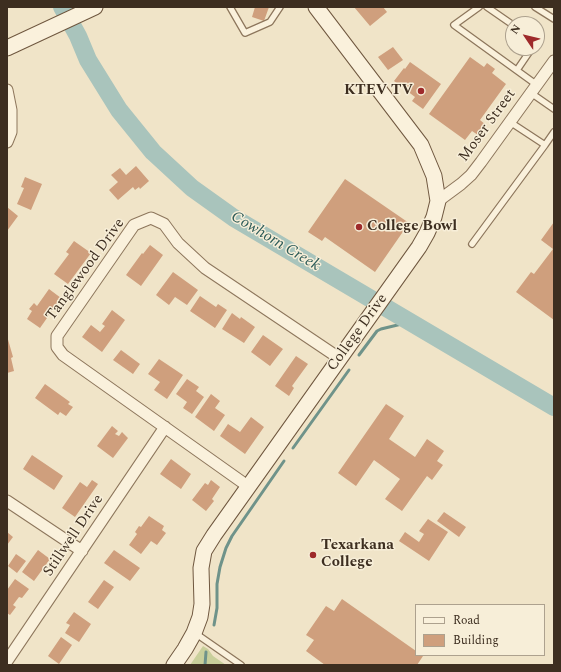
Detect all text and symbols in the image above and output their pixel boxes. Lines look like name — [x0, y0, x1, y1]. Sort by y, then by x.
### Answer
north arrow — [505, 16, 545, 56]
text: N — [506, 21, 525, 38]
place label: KTEV TV — [344, 82, 413, 100]
marker: KTEV TV — [416, 86, 426, 96]
street label: Moser Street — [456, 86, 520, 166]
water label: Cowhorn Creek — [227, 208, 323, 276]
street label: Tanglewood Drive — [43, 215, 129, 325]
place label: College Bowl — [367, 218, 457, 236]
marker: College Bowl — [354, 222, 364, 232]
street label: College Drive — [324, 291, 392, 375]
street label: Stillwell Drive — [40, 492, 108, 580]
place label: Texarkana College — [321, 537, 394, 572]
marker: Texarkana College — [308, 550, 318, 560]
legend — [415, 604, 545, 656]
text: Road — [453, 611, 480, 630]
text: Building — [453, 631, 499, 650]

